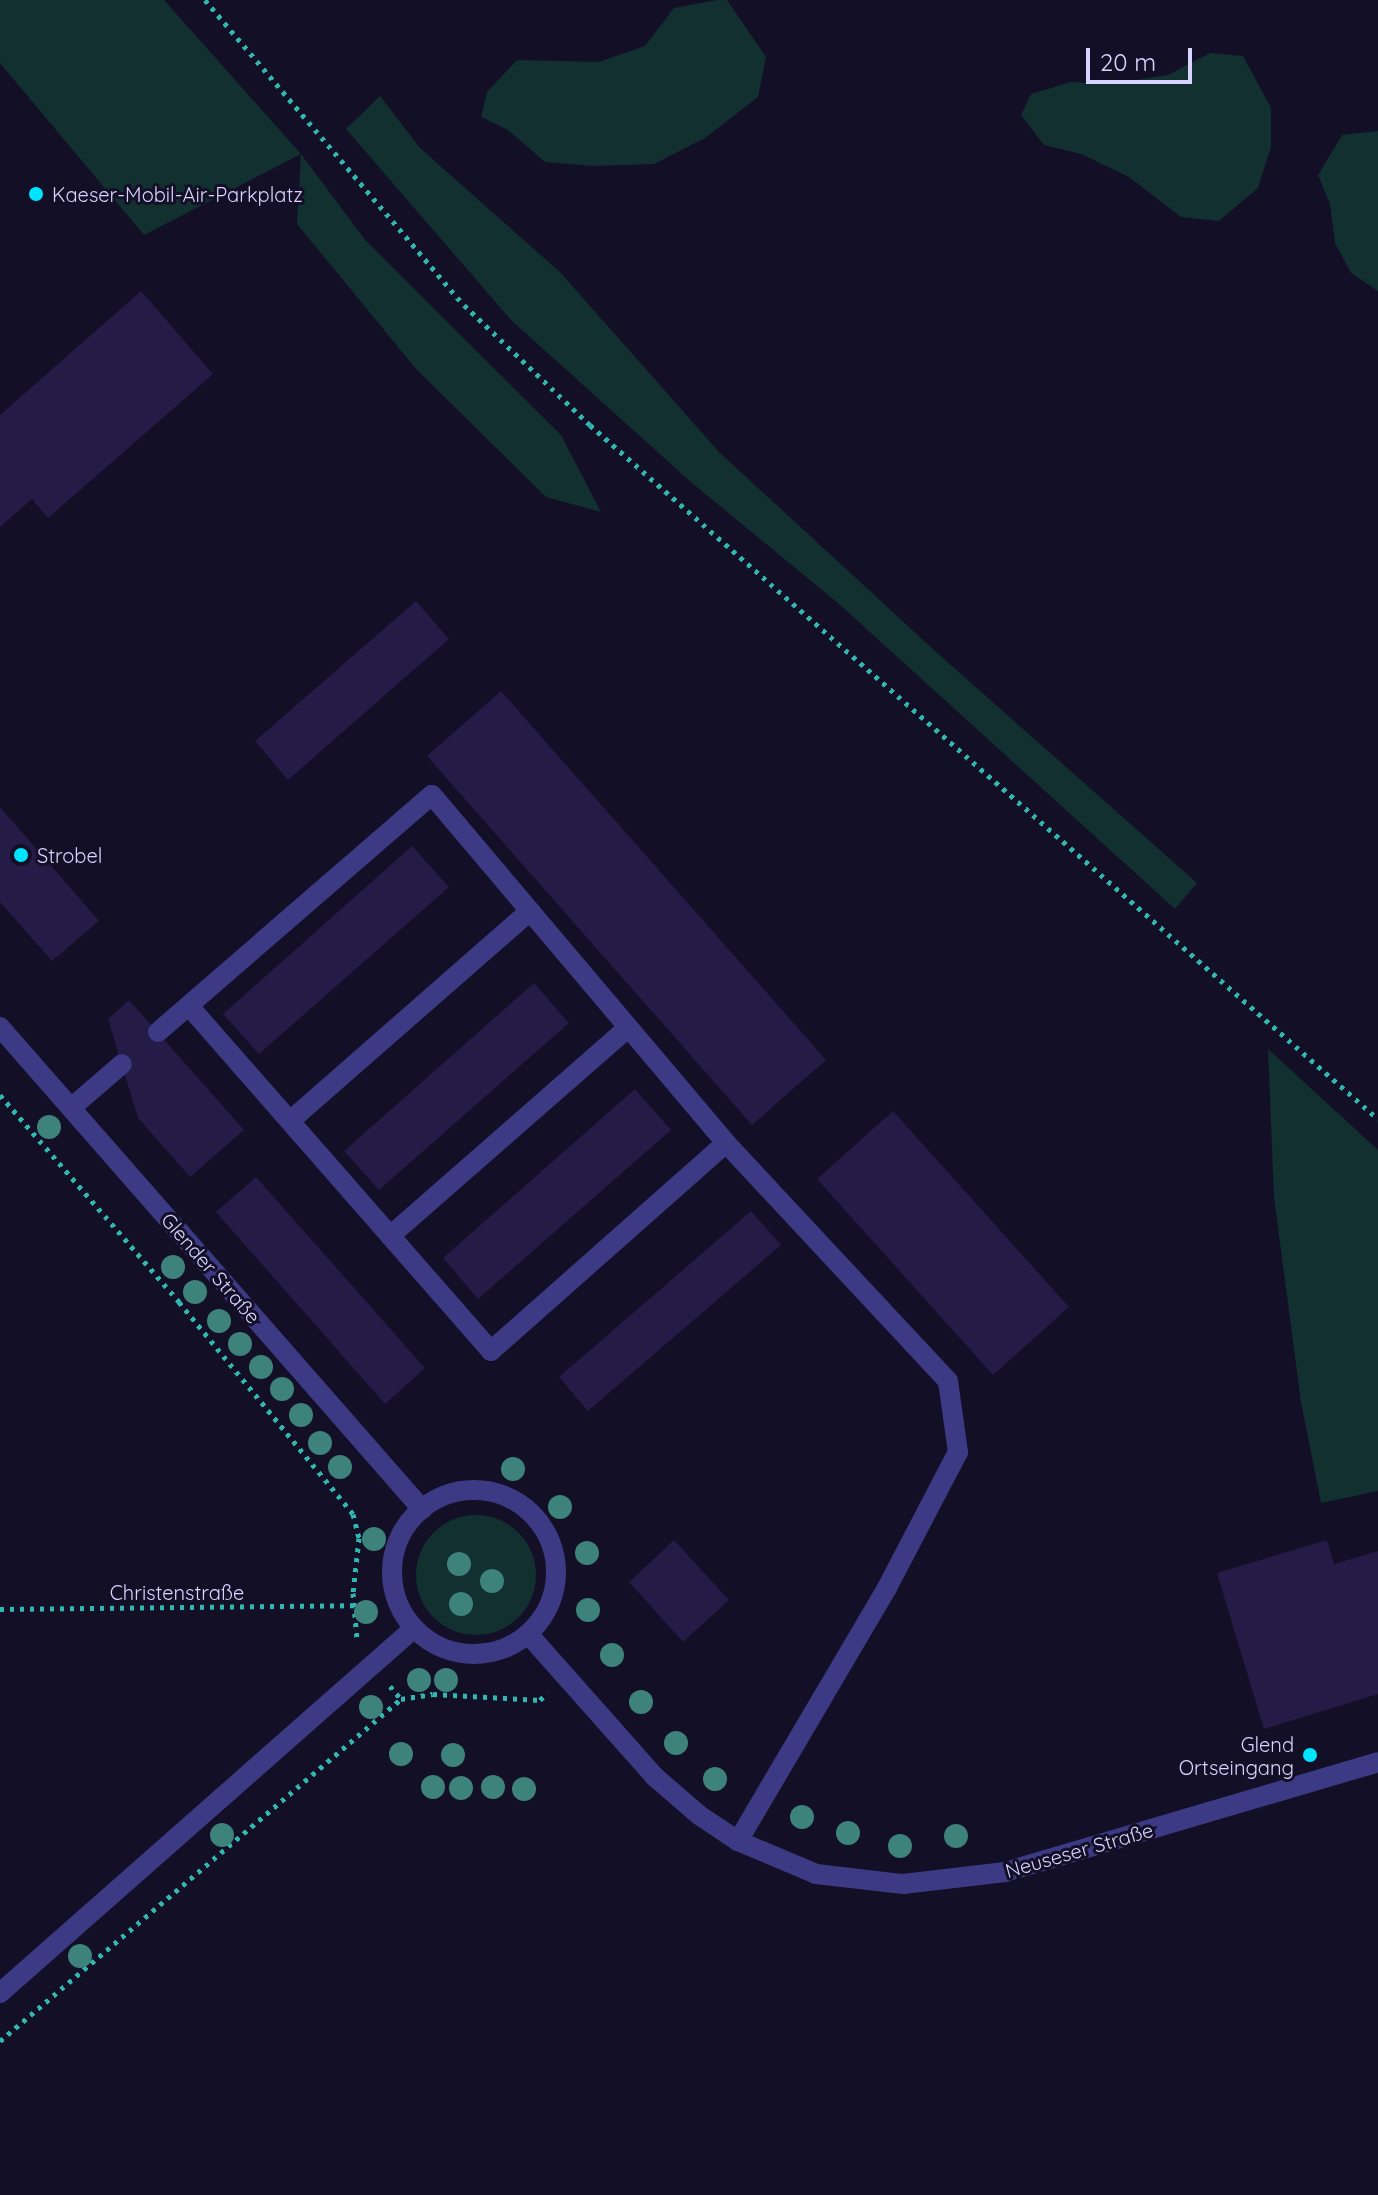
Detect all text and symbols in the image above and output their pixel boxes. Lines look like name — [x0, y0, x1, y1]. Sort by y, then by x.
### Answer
scale bar — [1090, 32, 1196, 82]
text: 20 m — [1100, 47, 1156, 77]
place label: Kaeser-Mobil-Air-Parkplatz — [52, 182, 303, 206]
marker: Kaeser-Mobil-Air-Parkplatz — [27, 185, 45, 203]
place label: Strobel — [37, 843, 102, 867]
marker: Strobel — [12, 846, 30, 864]
street label: Glender Straße — [156, 1208, 266, 1328]
street label: Christenstraße — [110, 1580, 244, 1604]
place label: Glend Ortseingang — [1179, 1732, 1294, 1779]
marker: Glend Ortseingang — [1301, 1746, 1319, 1764]
street label: Neuseser Straße — [1002, 1817, 1156, 1883]

